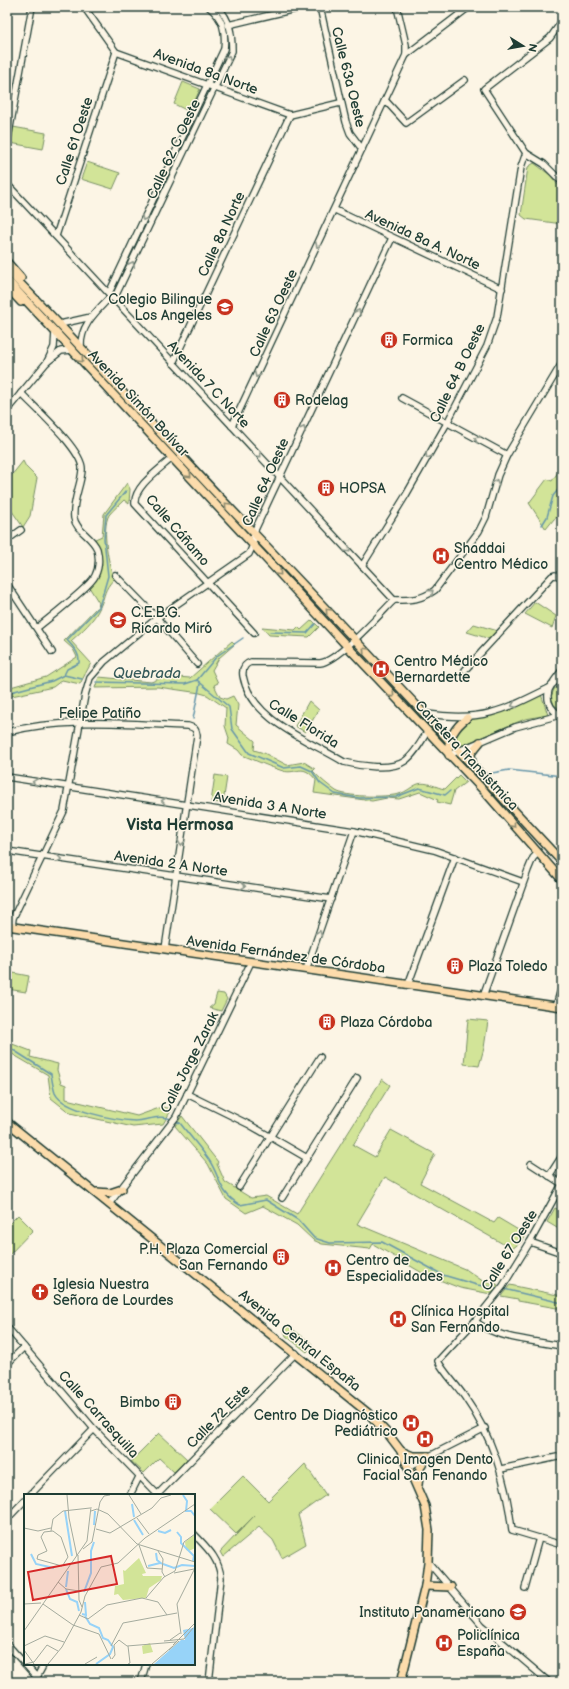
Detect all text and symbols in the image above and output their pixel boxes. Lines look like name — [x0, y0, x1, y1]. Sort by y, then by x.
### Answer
street label: Calle 63a Oeste — [328, 25, 369, 129]
north arrow — [503, 26, 543, 66]
text: N — [525, 43, 539, 53]
street label: Avenida 8a Norte — [151, 45, 260, 98]
one-way arrow — [223, 55, 231, 62]
street label: Calle 61 Oeste — [52, 95, 97, 187]
street label: Calle 62 C Oeste — [143, 97, 204, 202]
street label: Calle 8a Norte — [194, 189, 249, 279]
street label: Avenida 8a A. Norte — [363, 205, 483, 274]
one-way arrow — [141, 214, 149, 222]
one-way arrow — [315, 241, 323, 248]
one-way arrow — [127, 261, 135, 269]
street label: Calle 63 Oeste — [246, 267, 301, 360]
place label: Colegio Bilingue Los Angeles — [108, 291, 212, 324]
school or university icon: Colegio Bilingue Los Angeles — [215, 297, 235, 317]
one-way arrow — [353, 308, 361, 316]
street label: Calle 64 B Oeste — [426, 321, 489, 426]
building icon: Formica — [379, 330, 399, 350]
place label: Formica — [402, 332, 453, 349]
street label: Avenida 7 C Norte — [164, 337, 253, 431]
street label: Avenida Simón Bolívar — [85, 346, 193, 461]
one-way arrow — [76, 355, 84, 363]
one-way arrow — [253, 372, 261, 379]
building icon: Rodelag — [272, 390, 292, 410]
place label: Rodelag — [295, 392, 348, 409]
one-way arrow — [298, 426, 306, 434]
street label: Calle 64 Oeste — [238, 435, 293, 529]
one-way arrow — [474, 436, 481, 443]
one-way arrow — [254, 450, 262, 458]
one-way arrow — [425, 452, 432, 460]
one-way arrow — [184, 471, 191, 478]
building icon: HOPSA — [316, 478, 336, 498]
one-way arrow — [491, 479, 499, 486]
place label: HOPSA — [339, 480, 386, 497]
street label: Calle Cáñamo — [142, 491, 213, 570]
one-way arrow — [225, 502, 232, 509]
place label: Shaddai Centro Médico — [454, 540, 548, 573]
one-way arrow — [343, 545, 350, 553]
hospital icon: Shaddai Centro Médico — [431, 546, 451, 566]
one-way arrow — [275, 568, 282, 576]
one-way arrow — [426, 590, 433, 597]
place label: C.E.B.G. Ricardo Miró — [131, 604, 212, 637]
one-way arrow — [326, 608, 333, 615]
school or university icon: C.E.B.G. Ricardo Miró — [108, 610, 128, 630]
one-way arrow — [362, 647, 370, 655]
place label: Centro Médico Bernardette — [394, 653, 488, 686]
hospital icon: Centro Médico Bernardette — [371, 659, 391, 679]
water label: Quebrada — [113, 664, 181, 683]
one-way arrow — [388, 690, 395, 698]
street label: Calle Florida — [265, 695, 342, 752]
street label: Carretera Transístmica — [411, 697, 522, 814]
one-way arrow — [511, 701, 518, 709]
street label: Felipe Patiño — [59, 705, 141, 722]
one-way arrow — [32, 778, 38, 787]
street label: Avenida 3 A Norte — [212, 788, 328, 823]
one-way arrow — [161, 797, 167, 806]
district label: Vista Hermosa — [126, 816, 234, 835]
one-way arrow — [509, 820, 516, 827]
one-way arrow — [177, 840, 186, 846]
street label: Avenida 2 A Norte — [113, 847, 229, 880]
one-way arrow — [56, 854, 62, 863]
one-way arrow — [240, 881, 247, 890]
one-way arrow — [314, 930, 323, 937]
street label: Avenida Fernández de Córdoba — [186, 932, 386, 977]
building icon: Plaza Toledo — [445, 956, 465, 976]
place label: Plaza Toledo — [468, 958, 548, 975]
street label: Calle Jorge Zarak — [157, 1009, 222, 1116]
building icon: Plaza Córdoba — [317, 1012, 337, 1032]
place label: Plaza Córdoba — [340, 1014, 433, 1031]
street label: Calle 67 Oeste — [478, 1207, 541, 1294]
place label: P.H. Plaza Comercial San Fernando — [139, 1241, 268, 1274]
building icon: P.H. Plaza Comercial San Fernando — [271, 1247, 291, 1267]
place label: Centro de Especialidades — [346, 1252, 443, 1285]
hospital icon: Centro de Especialidades — [323, 1258, 343, 1278]
place label: Iglesia Nuestra Señora de Lourdes — [53, 1276, 174, 1309]
church icon: Iglesia Nuestra Señora de Lourdes — [30, 1282, 50, 1302]
street label: Avenida Central España — [235, 1286, 364, 1395]
place label: Clínica Hospital San Fernando — [411, 1303, 509, 1336]
hospital icon: Clínica Hospital San Fernando — [388, 1309, 408, 1329]
street label: Calle Carrasquilla — [55, 1367, 142, 1462]
street label: Calle 72 Este — [183, 1381, 254, 1452]
building icon: Bimbo — [163, 1392, 183, 1412]
place label: Bimbo — [120, 1394, 160, 1411]
place label: Centro De Diagnóstico Pediátrico — [254, 1407, 398, 1440]
hospital icon: Centro De Diagnóstico Pediátrico — [401, 1413, 421, 1433]
hospital icon: Clinica Imagen Dento Facial San Fenando — [415, 1429, 435, 1449]
place label: Clinica Imagen Dento Facial San Fenando — [357, 1451, 493, 1484]
inset map — [24, 1494, 195, 1665]
school or university icon: Instituto Panamericano — [508, 1602, 528, 1622]
place label: Instituto Panamericano — [359, 1604, 505, 1621]
place label: Policlínica España — [457, 1627, 520, 1660]
hospital icon: Policlínica España — [434, 1633, 454, 1653]

